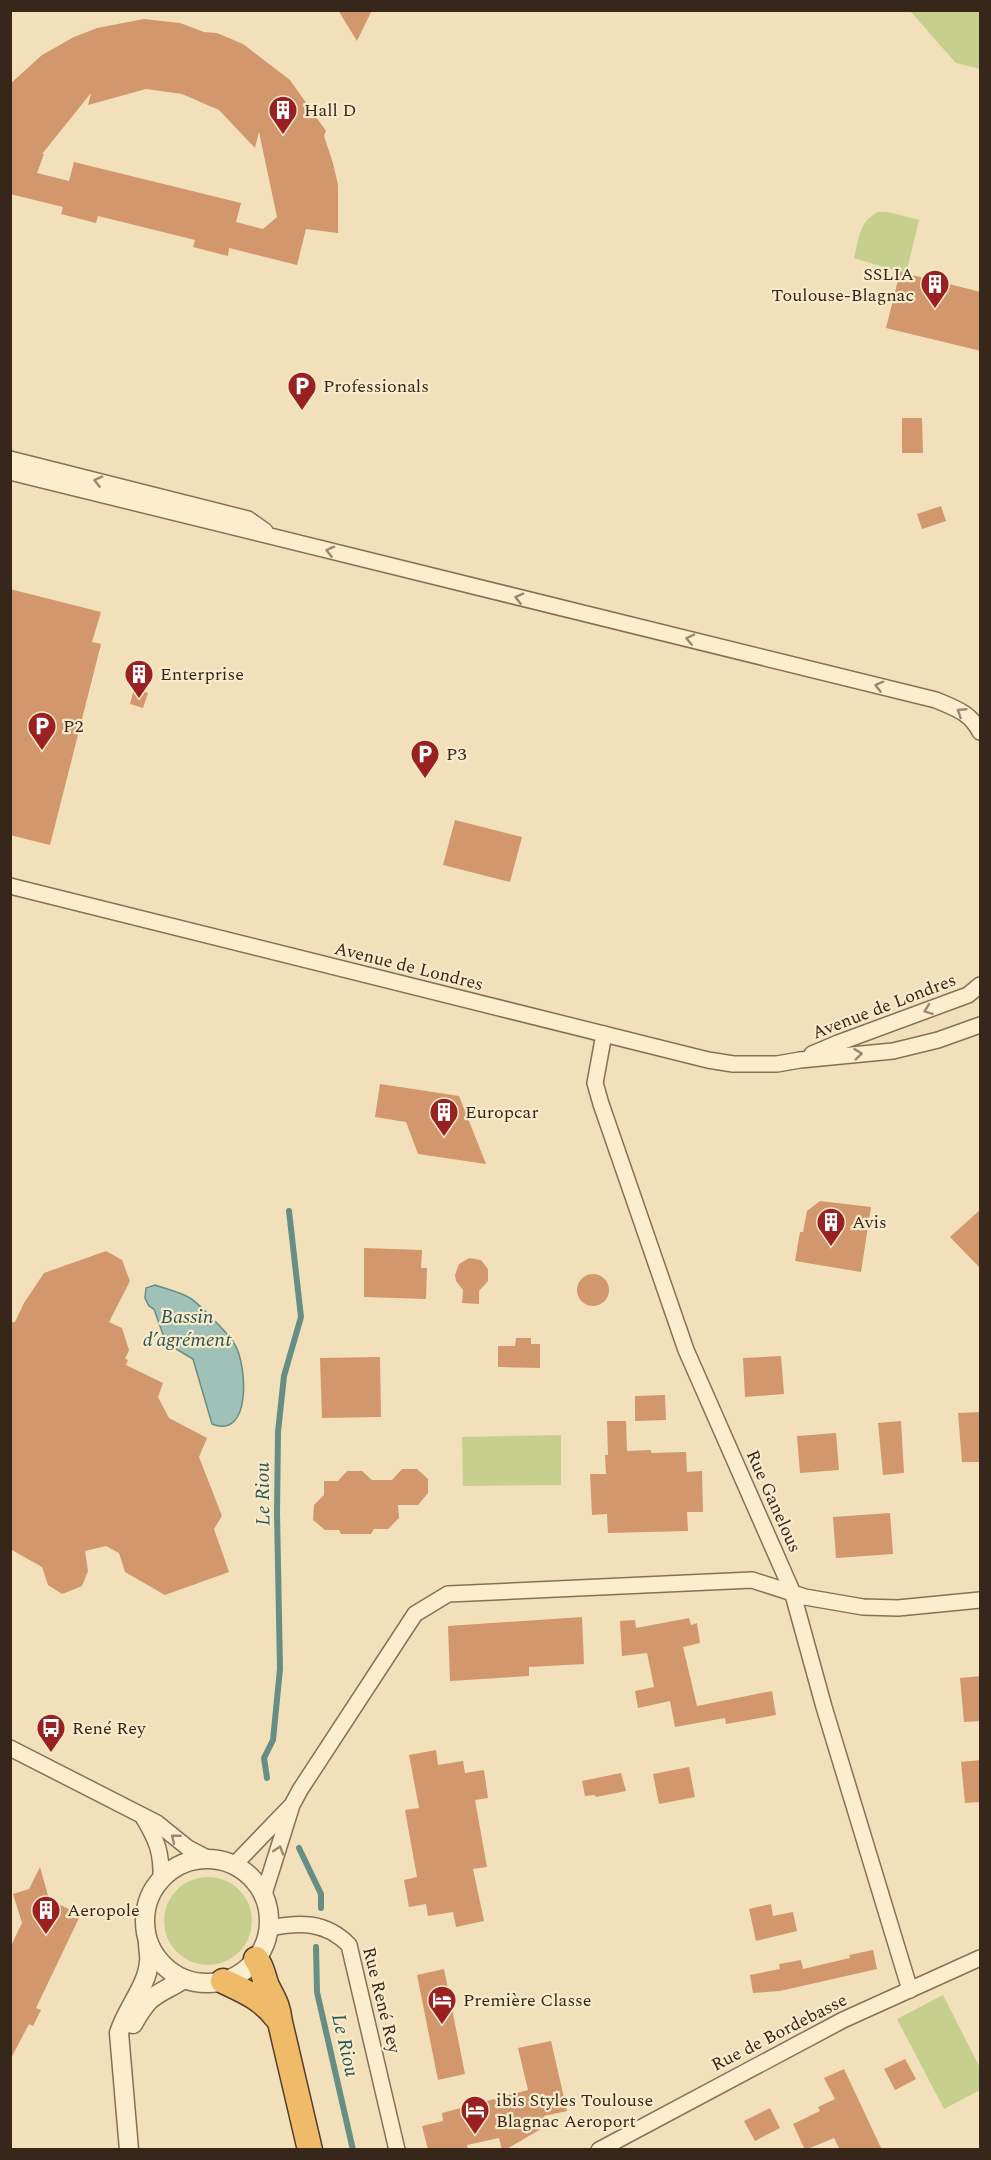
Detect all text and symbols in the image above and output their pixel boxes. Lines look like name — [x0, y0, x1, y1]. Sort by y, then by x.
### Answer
building icon: Hall D — [267, 94, 299, 136]
place label: Hall D — [304, 97, 356, 124]
place label: SSLIA Toulouse-Blagnac — [771, 261, 914, 309]
building icon: SSLIA Toulouse-Blagnac — [919, 268, 951, 310]
parking icon: Professionals — [286, 370, 318, 412]
place label: Professionals — [323, 373, 429, 400]
one-way arrow — [93, 476, 104, 488]
one-way arrow — [325, 545, 335, 558]
one-way arrow — [514, 592, 524, 605]
one-way arrow — [685, 633, 695, 646]
building icon: Enterprise — [123, 658, 155, 700]
place label: Enterprise — [160, 661, 244, 688]
one-way arrow — [875, 680, 885, 693]
one-way arrow — [957, 709, 968, 720]
parking icon: P2 — [26, 710, 58, 752]
place label: P2 — [63, 713, 83, 740]
parking icon: P3 — [409, 738, 441, 780]
place label: P3 — [446, 741, 466, 768]
street label: Avenue de Londres — [332, 935, 486, 998]
street label: Avenue de Londres — [808, 967, 960, 1046]
one-way arrow — [923, 1002, 934, 1015]
one-way arrow — [853, 1048, 862, 1061]
building icon: Europcar — [428, 1096, 460, 1138]
place label: Europcar — [465, 1099, 539, 1126]
building icon: Avis — [815, 1206, 847, 1248]
place label: Avis — [852, 1209, 887, 1236]
water label: Bassin d’agrément — [143, 1302, 232, 1355]
street label: Rue Ganelous — [739, 1446, 808, 1557]
water label: Le Riou — [247, 1461, 279, 1526]
bus stop icon: René Rey — [35, 1712, 67, 1754]
place label: René Rey — [72, 1715, 147, 1742]
one-way arrow — [171, 1834, 182, 1845]
one-way arrow — [271, 1845, 284, 1856]
building icon: Aeropole — [30, 1894, 62, 1936]
place label: Aeropole — [67, 1897, 140, 1924]
street label: Rue René Rey — [355, 1944, 408, 2057]
hotel icon: Première Classe — [426, 1984, 458, 2026]
place label: Première Classe — [463, 1987, 592, 2014]
street label: Rue de Bordebasse — [707, 1987, 852, 2078]
water label: Le Riou — [323, 2011, 367, 2080]
place label: ibis Styles Toulouse Blagnac Aeroport — [496, 2087, 653, 2135]
hotel icon: ibis Styles Toulouse Blagnac Aeroport — [459, 2094, 491, 2136]

